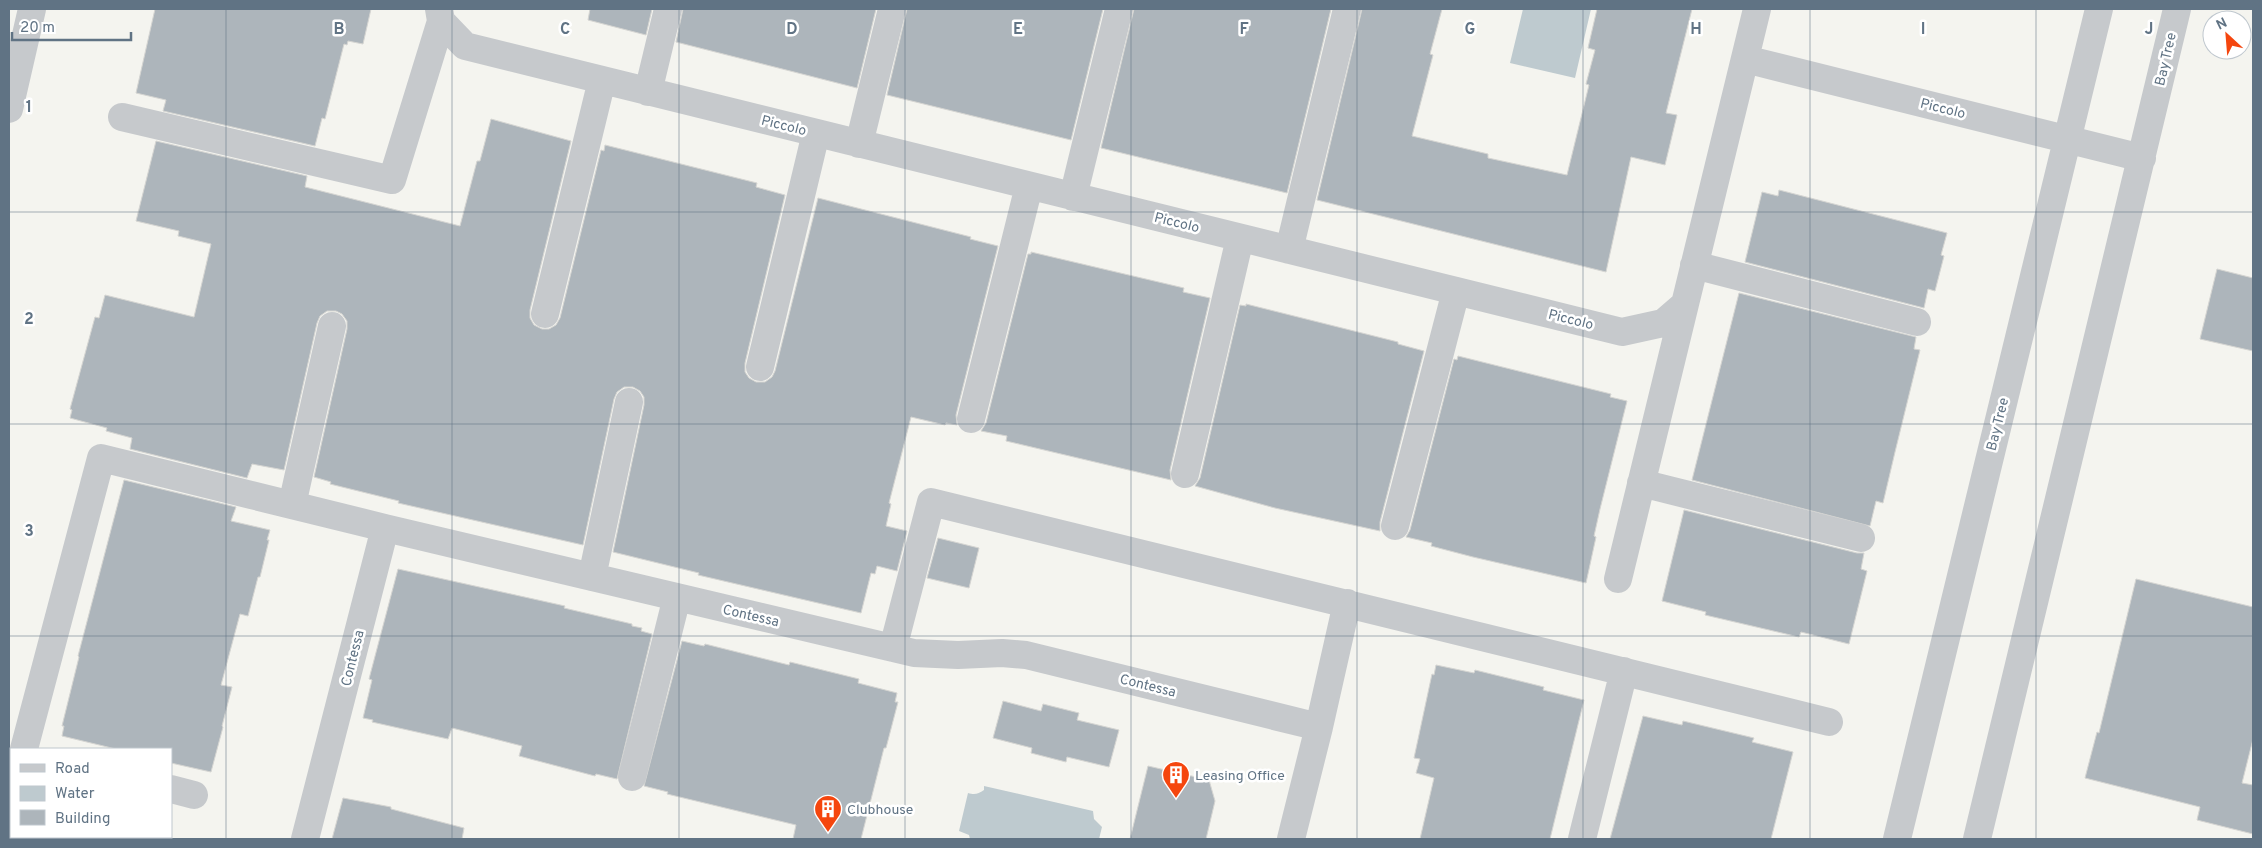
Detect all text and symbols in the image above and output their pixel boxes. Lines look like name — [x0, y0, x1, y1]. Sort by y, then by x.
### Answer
scale bar — [12, 10, 131, 42]
north arrow — [2202, 10, 2252, 60]
text: N — [2214, 15, 2230, 35]
text: 20 m — [20, 19, 55, 38]
text: B — [333, 20, 345, 40]
text: C — [560, 20, 570, 40]
text: D — [786, 20, 798, 40]
text: E — [1013, 20, 1023, 40]
text: F — [1239, 20, 1249, 40]
text: G — [1465, 20, 1475, 40]
text: H — [1690, 20, 1702, 40]
text: I — [1921, 20, 1925, 40]
text: J — [2145, 20, 2153, 40]
street label: Bay Tree — [2152, 31, 2181, 88]
street label: Piccolo — [1918, 96, 1967, 123]
text: 1 — [26, 98, 32, 118]
street label: Piccolo — [759, 113, 808, 140]
street label: Piccolo — [1152, 210, 1201, 237]
street label: Piccolo — [1546, 307, 1595, 334]
text: 2 — [24, 310, 34, 330]
street label: Bay Tree — [1984, 396, 2013, 453]
text: 3 — [24, 522, 34, 542]
street label: Contessa — [721, 602, 781, 631]
street label: Contessa — [338, 628, 369, 688]
street label: Contessa — [1118, 671, 1178, 702]
legend — [10, 748, 172, 838]
text: Road — [55, 760, 90, 779]
building icon: Leasing Office — [1161, 760, 1191, 799]
place label: Leasing Office — [1195, 768, 1285, 785]
text: Water — [55, 785, 95, 804]
building icon: Clubhouse — [813, 794, 843, 833]
place label: Clubhouse — [847, 802, 913, 819]
text: Building — [55, 810, 110, 829]

